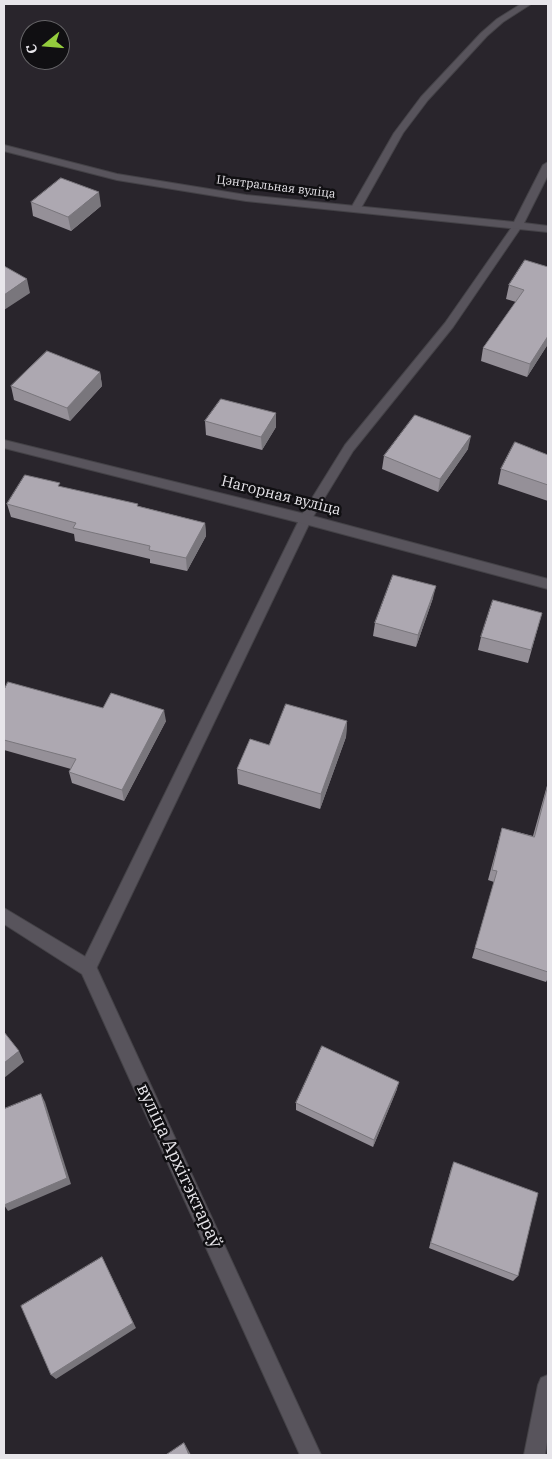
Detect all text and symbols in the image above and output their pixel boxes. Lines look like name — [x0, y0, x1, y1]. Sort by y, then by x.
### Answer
north arrow — [20, 20, 70, 70]
text: С — [22, 42, 42, 56]
street label: Цэнтральная вуліца — [216, 173, 336, 201]
street label: Нагорная вуліца — [219, 472, 343, 520]
street label: вуліца Архітэктараў — [131, 1080, 227, 1252]

